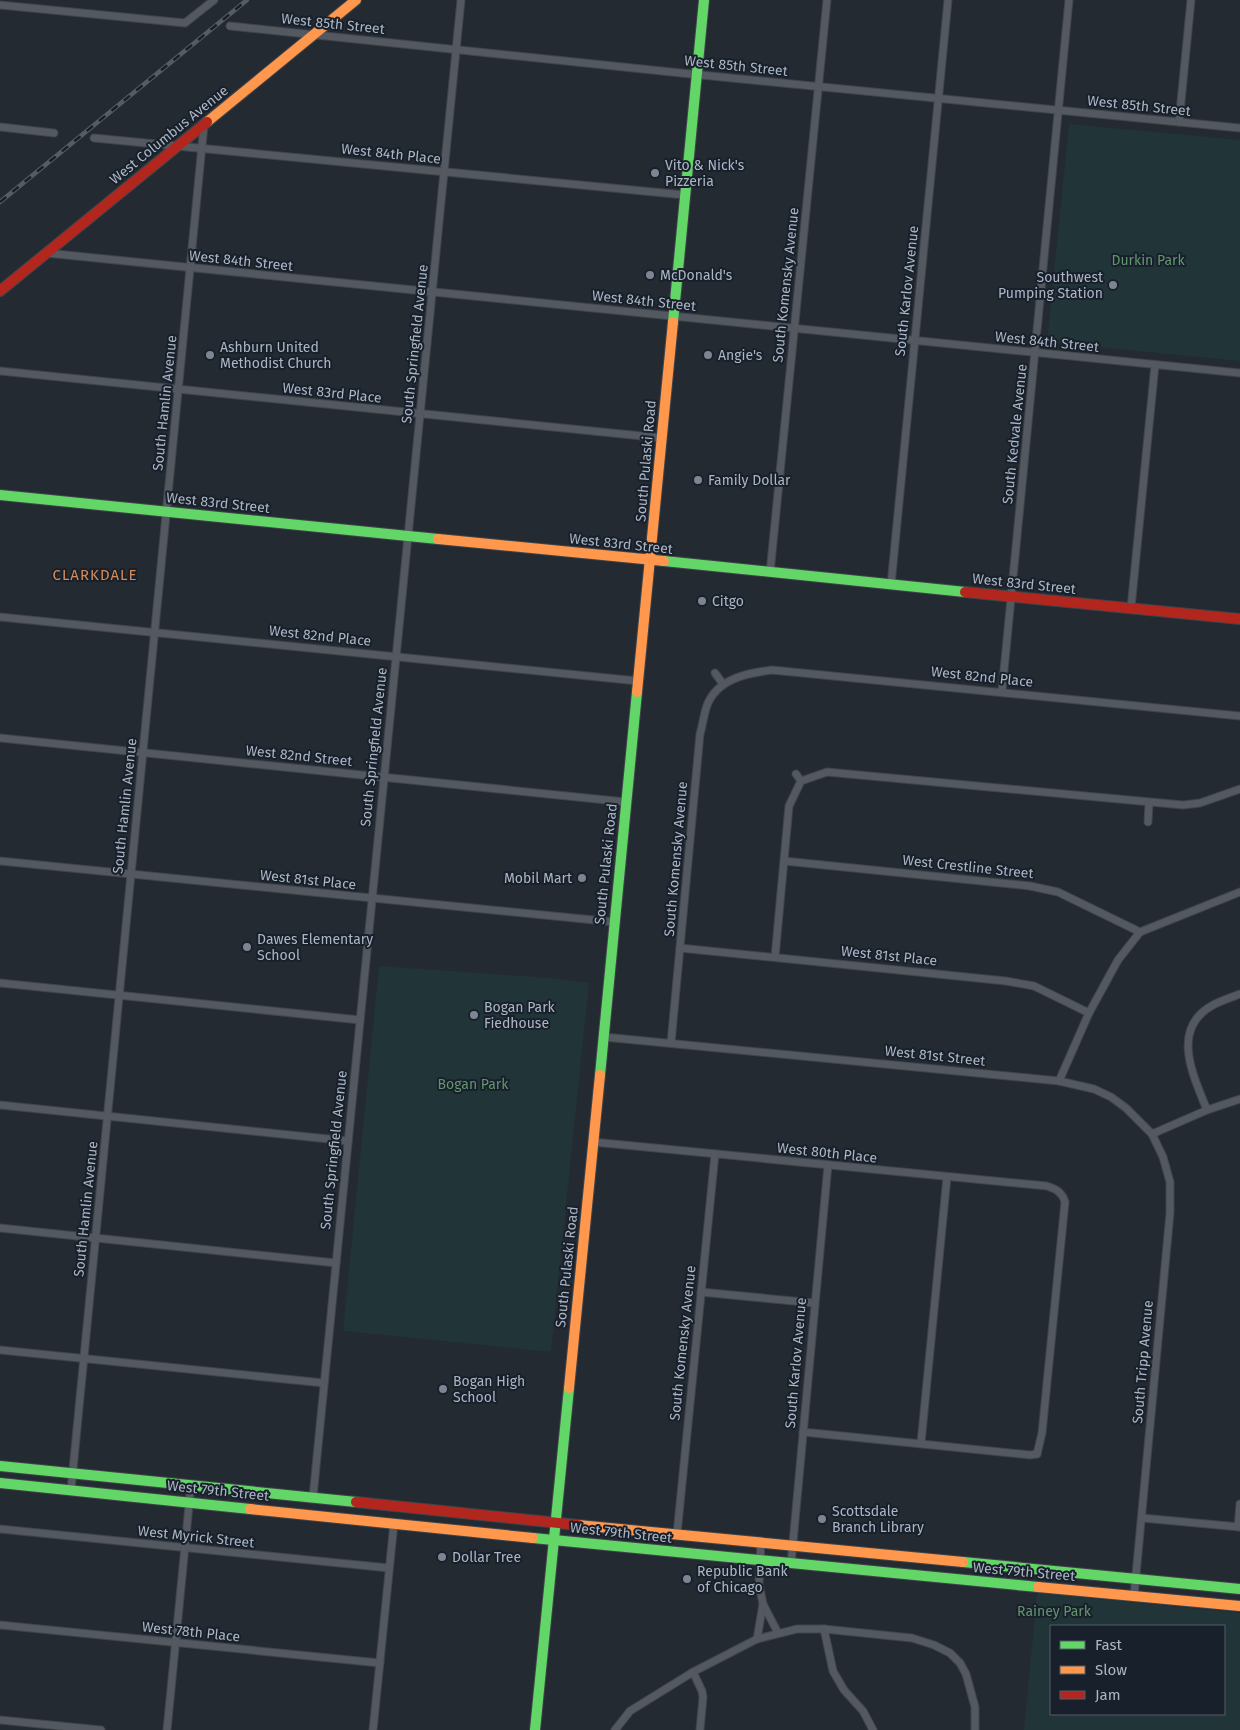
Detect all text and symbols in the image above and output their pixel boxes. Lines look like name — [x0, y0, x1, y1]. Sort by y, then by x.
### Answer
street label: West 85th Street — [280, 10, 387, 38]
street label: West 85th Street — [683, 52, 790, 80]
street label: West Columbus Avenue — [106, 82, 232, 188]
street label: West 85th Street — [1086, 92, 1193, 120]
street label: West 84th Place — [340, 140, 442, 168]
place label: Vito & Nick's Pizzeria — [665, 157, 745, 190]
marker: Vito & Nick's Pizzeria — [649, 167, 661, 179]
street label: South Komensky Avenue — [769, 207, 803, 363]
street label: South Karlov Avenue — [892, 225, 922, 357]
street label: West 84th Street — [188, 247, 295, 275]
park label: Durkin Park — [1111, 252, 1185, 269]
street label: South Springfield Avenue — [398, 264, 432, 424]
place label: McDonald's — [660, 267, 733, 284]
marker: McDonald's — [644, 269, 656, 281]
place label: Southwest Pumping Station — [998, 269, 1104, 302]
marker: Southwest Pumping Station — [1107, 279, 1119, 291]
street label: West 84th Street — [591, 287, 698, 315]
street label: West 84th Street — [994, 328, 1101, 356]
street label: South Hamlin Avenue — [149, 334, 181, 472]
place label: Ashburn United Methodist Church — [220, 339, 332, 372]
place label: Angie's — [718, 347, 763, 364]
marker: Ashburn United Methodist Church — [204, 349, 216, 361]
marker: Angie's — [702, 349, 714, 361]
street label: South Kedvale Avenue — [999, 363, 1031, 505]
street label: West 83rd Place — [281, 379, 383, 407]
street label: South Pulaski Road — [632, 399, 660, 523]
place label: Family Dollar — [708, 472, 791, 489]
marker: Family Dollar — [692, 474, 704, 486]
street label: West 83rd Street — [165, 489, 272, 517]
street label: West 83rd Street — [568, 530, 675, 558]
district label: CLARKDALE — [53, 566, 137, 584]
street label: West 83rd Street — [971, 570, 1078, 598]
place label: Citgo — [712, 593, 744, 610]
marker: Citgo — [696, 595, 708, 607]
street label: West 82nd Place — [268, 622, 372, 650]
street label: West 82nd Place — [930, 663, 1034, 691]
street label: South Springfield Avenue — [357, 667, 391, 827]
street label: South Hamlin Avenue — [109, 737, 141, 875]
street label: West 82nd Street — [245, 742, 354, 770]
street label: South Komensky Avenue — [661, 781, 691, 937]
street label: South Pulaski Road — [591, 802, 621, 926]
street label: West Crestline Street — [902, 852, 1035, 882]
street label: West 81st Place — [259, 866, 357, 894]
place label: Mobil Mart — [504, 870, 573, 887]
marker: Mobil Mart — [576, 872, 588, 884]
place label: Dawes Elementary School — [257, 931, 373, 964]
marker: Dawes Elementary School — [241, 941, 253, 953]
street label: West 81st Place — [840, 942, 938, 970]
place label: Bogan Park Fiedhouse — [484, 999, 556, 1032]
marker: Bogan Park Fiedhouse — [468, 1009, 480, 1021]
street label: West 81st Street — [884, 1042, 987, 1070]
street label: South Springfield Avenue — [317, 1070, 351, 1230]
park label: Bogan Park — [438, 1076, 509, 1093]
street label: West 80th Place — [776, 1139, 878, 1167]
street label: South Hamlin Avenue — [70, 1140, 102, 1278]
street label: South Pulaski Road — [552, 1205, 582, 1329]
street label: South Komensky Avenue — [666, 1265, 700, 1421]
street label: South Karlov Avenue — [782, 1297, 810, 1429]
street label: South Tripp Avenue — [1129, 1300, 1157, 1424]
place label: Bogan High School — [453, 1373, 525, 1406]
marker: Bogan High School — [437, 1383, 449, 1395]
street label: West 79th Street — [166, 1477, 271, 1505]
place label: Scottsdale Branch Library — [832, 1503, 924, 1536]
marker: Scottsdale Branch Library — [816, 1513, 828, 1525]
street label: West 79th Street — [569, 1519, 674, 1547]
street label: West Myrick Street — [137, 1522, 256, 1552]
place label: Dollar Tree — [452, 1549, 521, 1566]
marker: Dollar Tree — [436, 1551, 448, 1563]
street label: West 79th Street — [972, 1559, 1077, 1585]
place label: Republic Bank of Chicago — [697, 1563, 788, 1596]
marker: Republic Bank of Chicago — [681, 1573, 693, 1585]
park label: Rainey Park — [1017, 1603, 1092, 1620]
street label: West 78th Place — [141, 1618, 241, 1646]
legend — [1050, 1625, 1225, 1715]
text: Fast — [1095, 1636, 1122, 1654]
text: Slow — [1095, 1661, 1127, 1679]
text: Jam — [1095, 1686, 1121, 1704]

